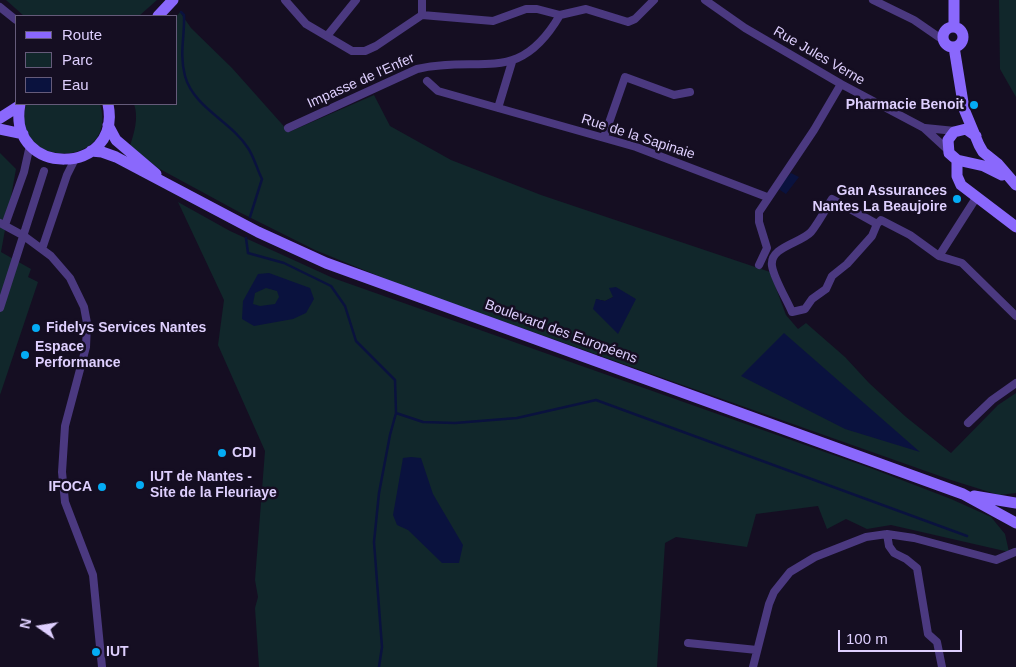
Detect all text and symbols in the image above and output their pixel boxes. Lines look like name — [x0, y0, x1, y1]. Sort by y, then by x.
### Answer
legend — [15, 15, 178, 105]
street label: Rue Jules Verne — [770, 23, 868, 89]
text: Route — [62, 26, 102, 43]
street label: Impasse de l'Enfer — [305, 50, 417, 112]
text: Parc — [62, 51, 93, 68]
text: Eau — [62, 76, 89, 93]
place label: Pharmacie Benoit — [846, 97, 964, 113]
marker: Pharmacie Benoit — [968, 99, 980, 111]
street label: Rue de la Sapinaie — [579, 111, 697, 163]
place label: Gan Assurances Nantes La Beaujoire — [812, 183, 947, 216]
marker: Gan Assurances Nantes La Beaujoire — [951, 193, 963, 205]
street label: Boulevard des Européens — [482, 297, 640, 367]
place label: Fidelys Services Nantes — [46, 320, 206, 336]
marker: Fidelys Services Nantes — [30, 322, 42, 334]
place label: Espace Performance — [35, 339, 121, 372]
marker: Espace Performance — [19, 349, 31, 361]
place label: CDI — [232, 445, 256, 461]
marker: CDI — [216, 447, 228, 459]
place label: IUT de Nantes - Site de la Fleuriaye — [150, 469, 277, 502]
place label: IFOCA — [48, 479, 92, 495]
marker: IUT de Nantes - Site de la Fleuriaye — [134, 479, 146, 491]
marker: IFOCA — [96, 481, 108, 493]
north arrow — [15, 602, 65, 652]
text: N — [16, 617, 34, 630]
scale bar — [841, 620, 965, 652]
text: 100 m — [846, 630, 888, 647]
place label: IUT — [106, 644, 129, 660]
marker: IUT — [90, 646, 102, 658]

